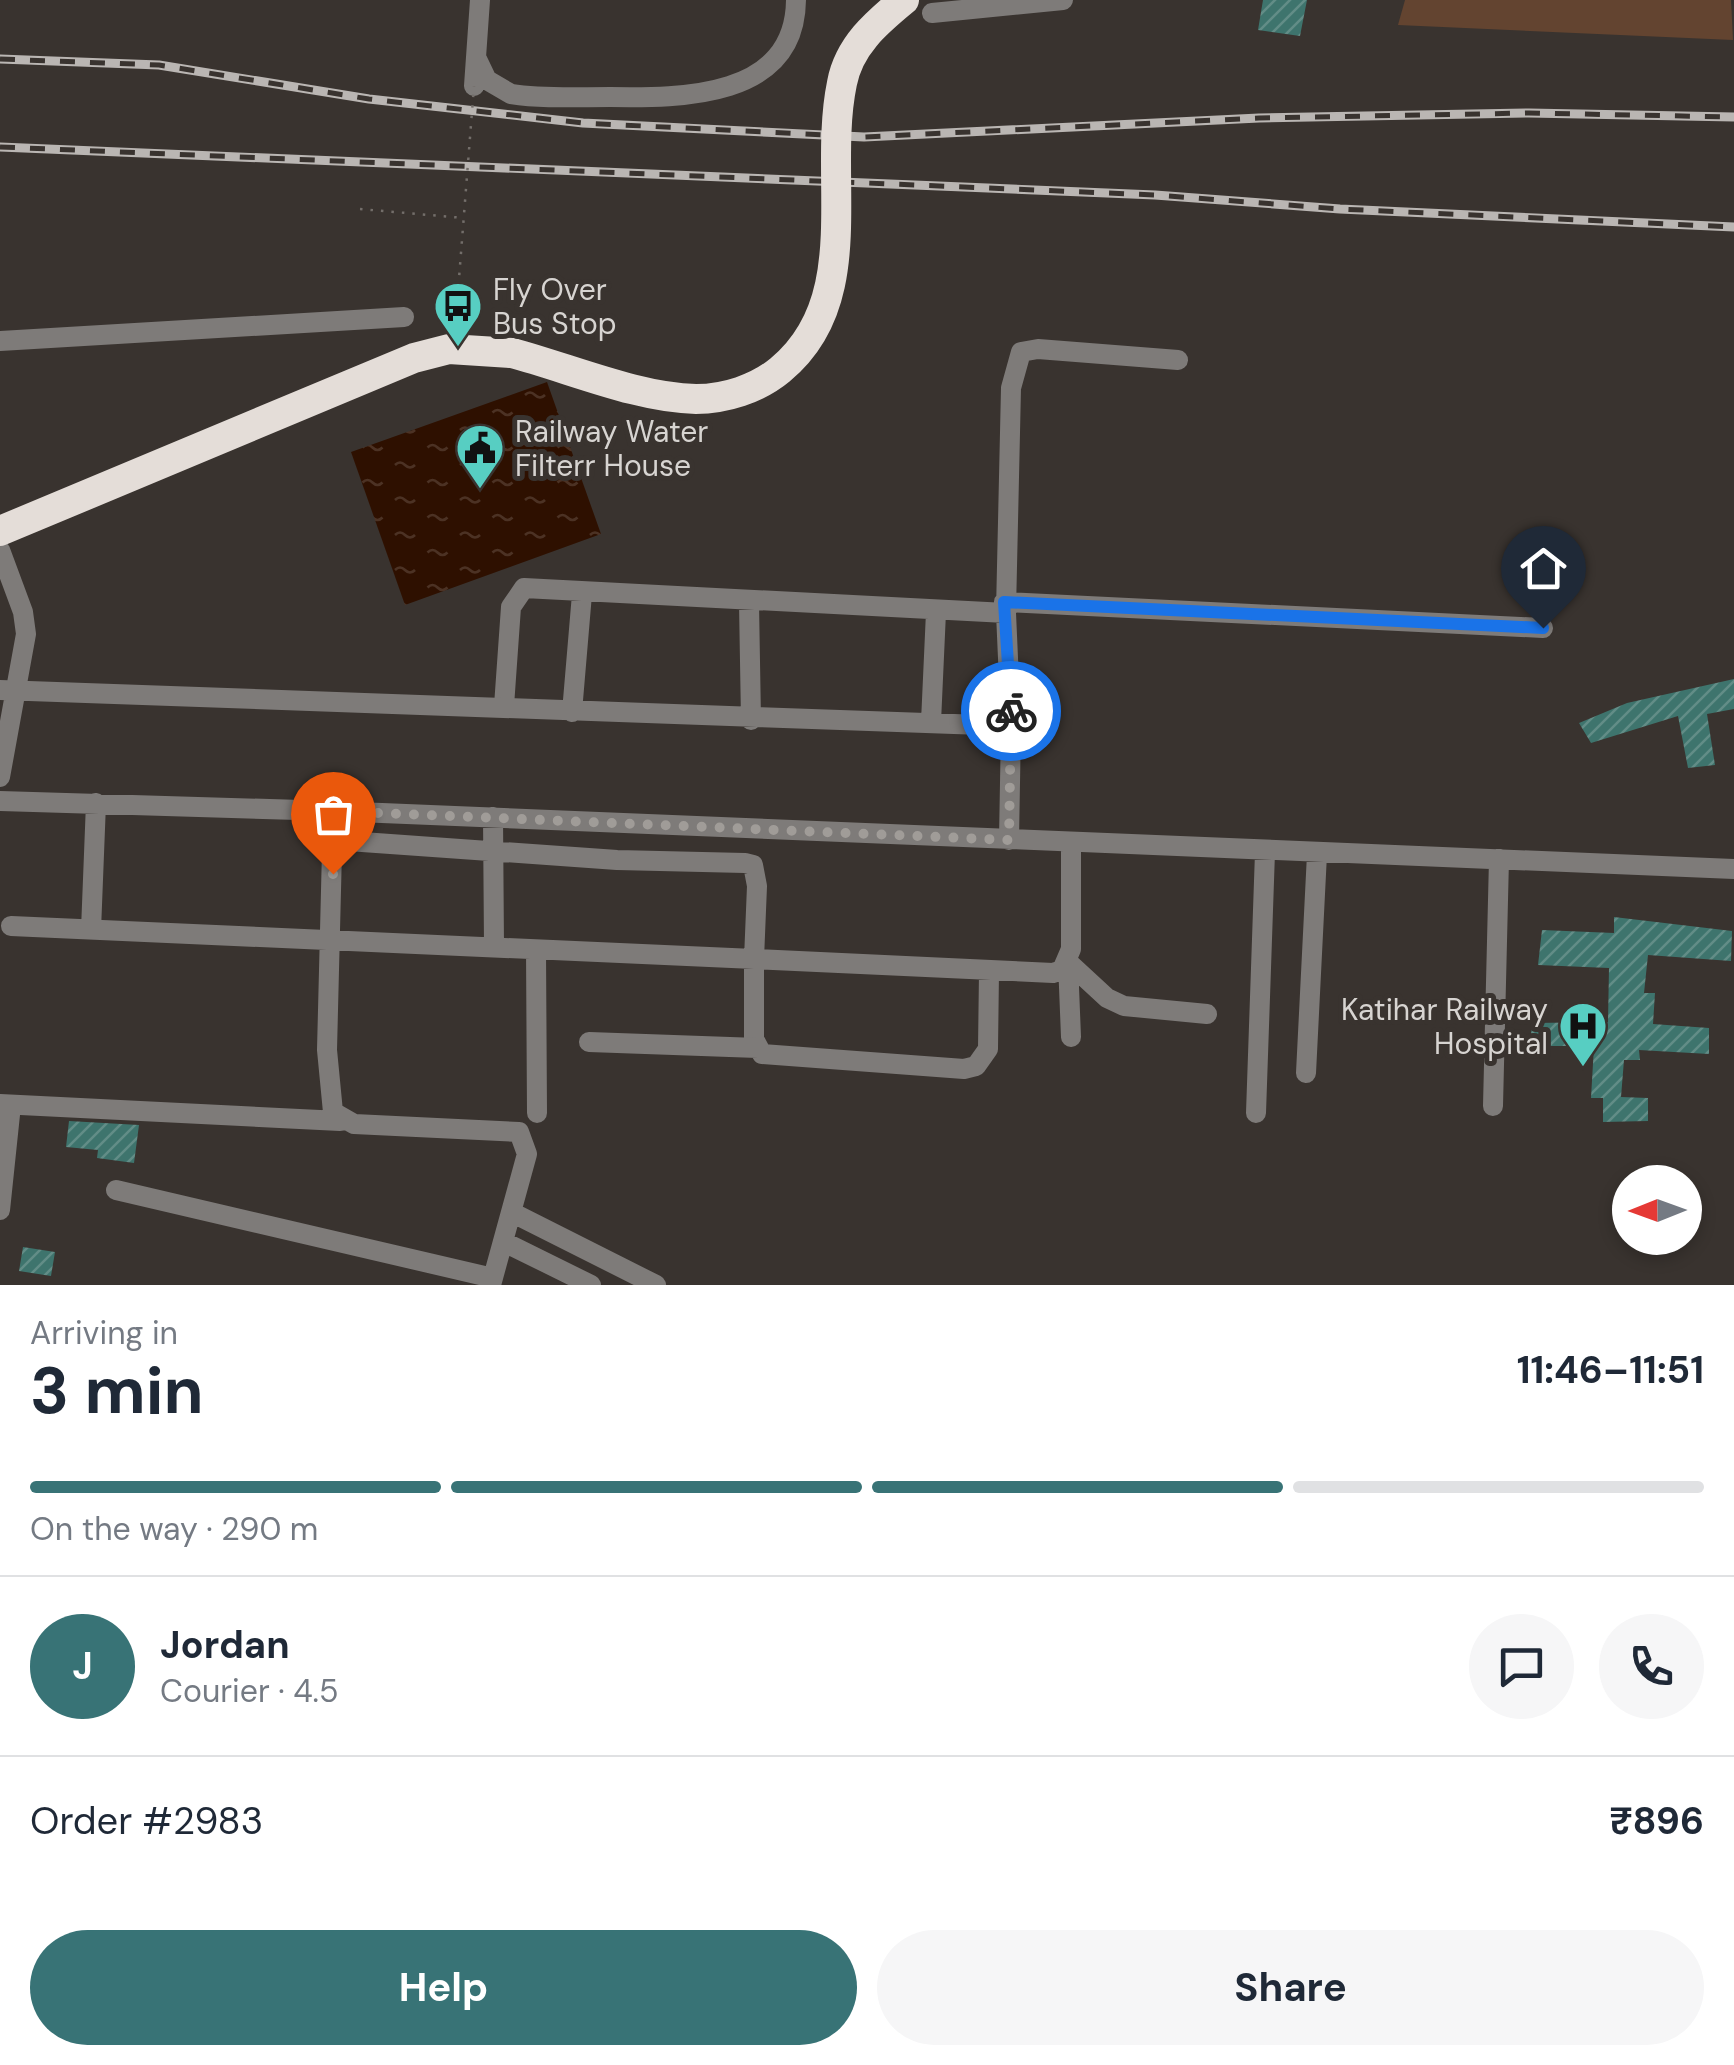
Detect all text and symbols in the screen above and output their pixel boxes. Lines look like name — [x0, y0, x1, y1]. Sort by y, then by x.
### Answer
place label: Fly Over Bus Stop — [493, 270, 617, 343]
bus stop icon: Fly Over Bus Stop — [432, 280, 484, 348]
place label: Railway Water Filterr House — [515, 412, 708, 485]
public building icon: Railway Water Filterr House — [454, 422, 506, 490]
pin — [1501, 526, 1586, 629]
icon: home — [1516, 541, 1571, 596]
courier — [961, 661, 1061, 761]
icon: bike — [984, 684, 1039, 739]
pin — [291, 772, 376, 875]
icon: bag — [306, 787, 361, 842]
place label: Katihar Railway Hospital — [1341, 990, 1548, 1063]
hospital icon: Katihar Railway Hospital — [1557, 1000, 1609, 1068]
north arrow — [1612, 1165, 1702, 1255]
map controls — [1612, 1165, 1702, 1255]
text: Arriving in — [30, 1312, 178, 1354]
text: 11:46–11:51 — [1517, 1345, 1704, 1395]
text: 3 min — [30, 1349, 204, 1433]
text: On the way · 290 m — [30, 1508, 318, 1550]
button: chat — [1469, 1614, 1574, 1719]
button: phone — [1599, 1614, 1704, 1719]
text: Jordan — [160, 1620, 290, 1670]
text: J — [72, 1641, 93, 1691]
text: Courier · 4.5 — [160, 1670, 338, 1712]
text: Order #2983 — [30, 1796, 263, 1846]
text: ₹896 — [1609, 1796, 1704, 1846]
button: Help — [30, 1930, 857, 2045]
button: Share — [877, 1930, 1704, 2045]

